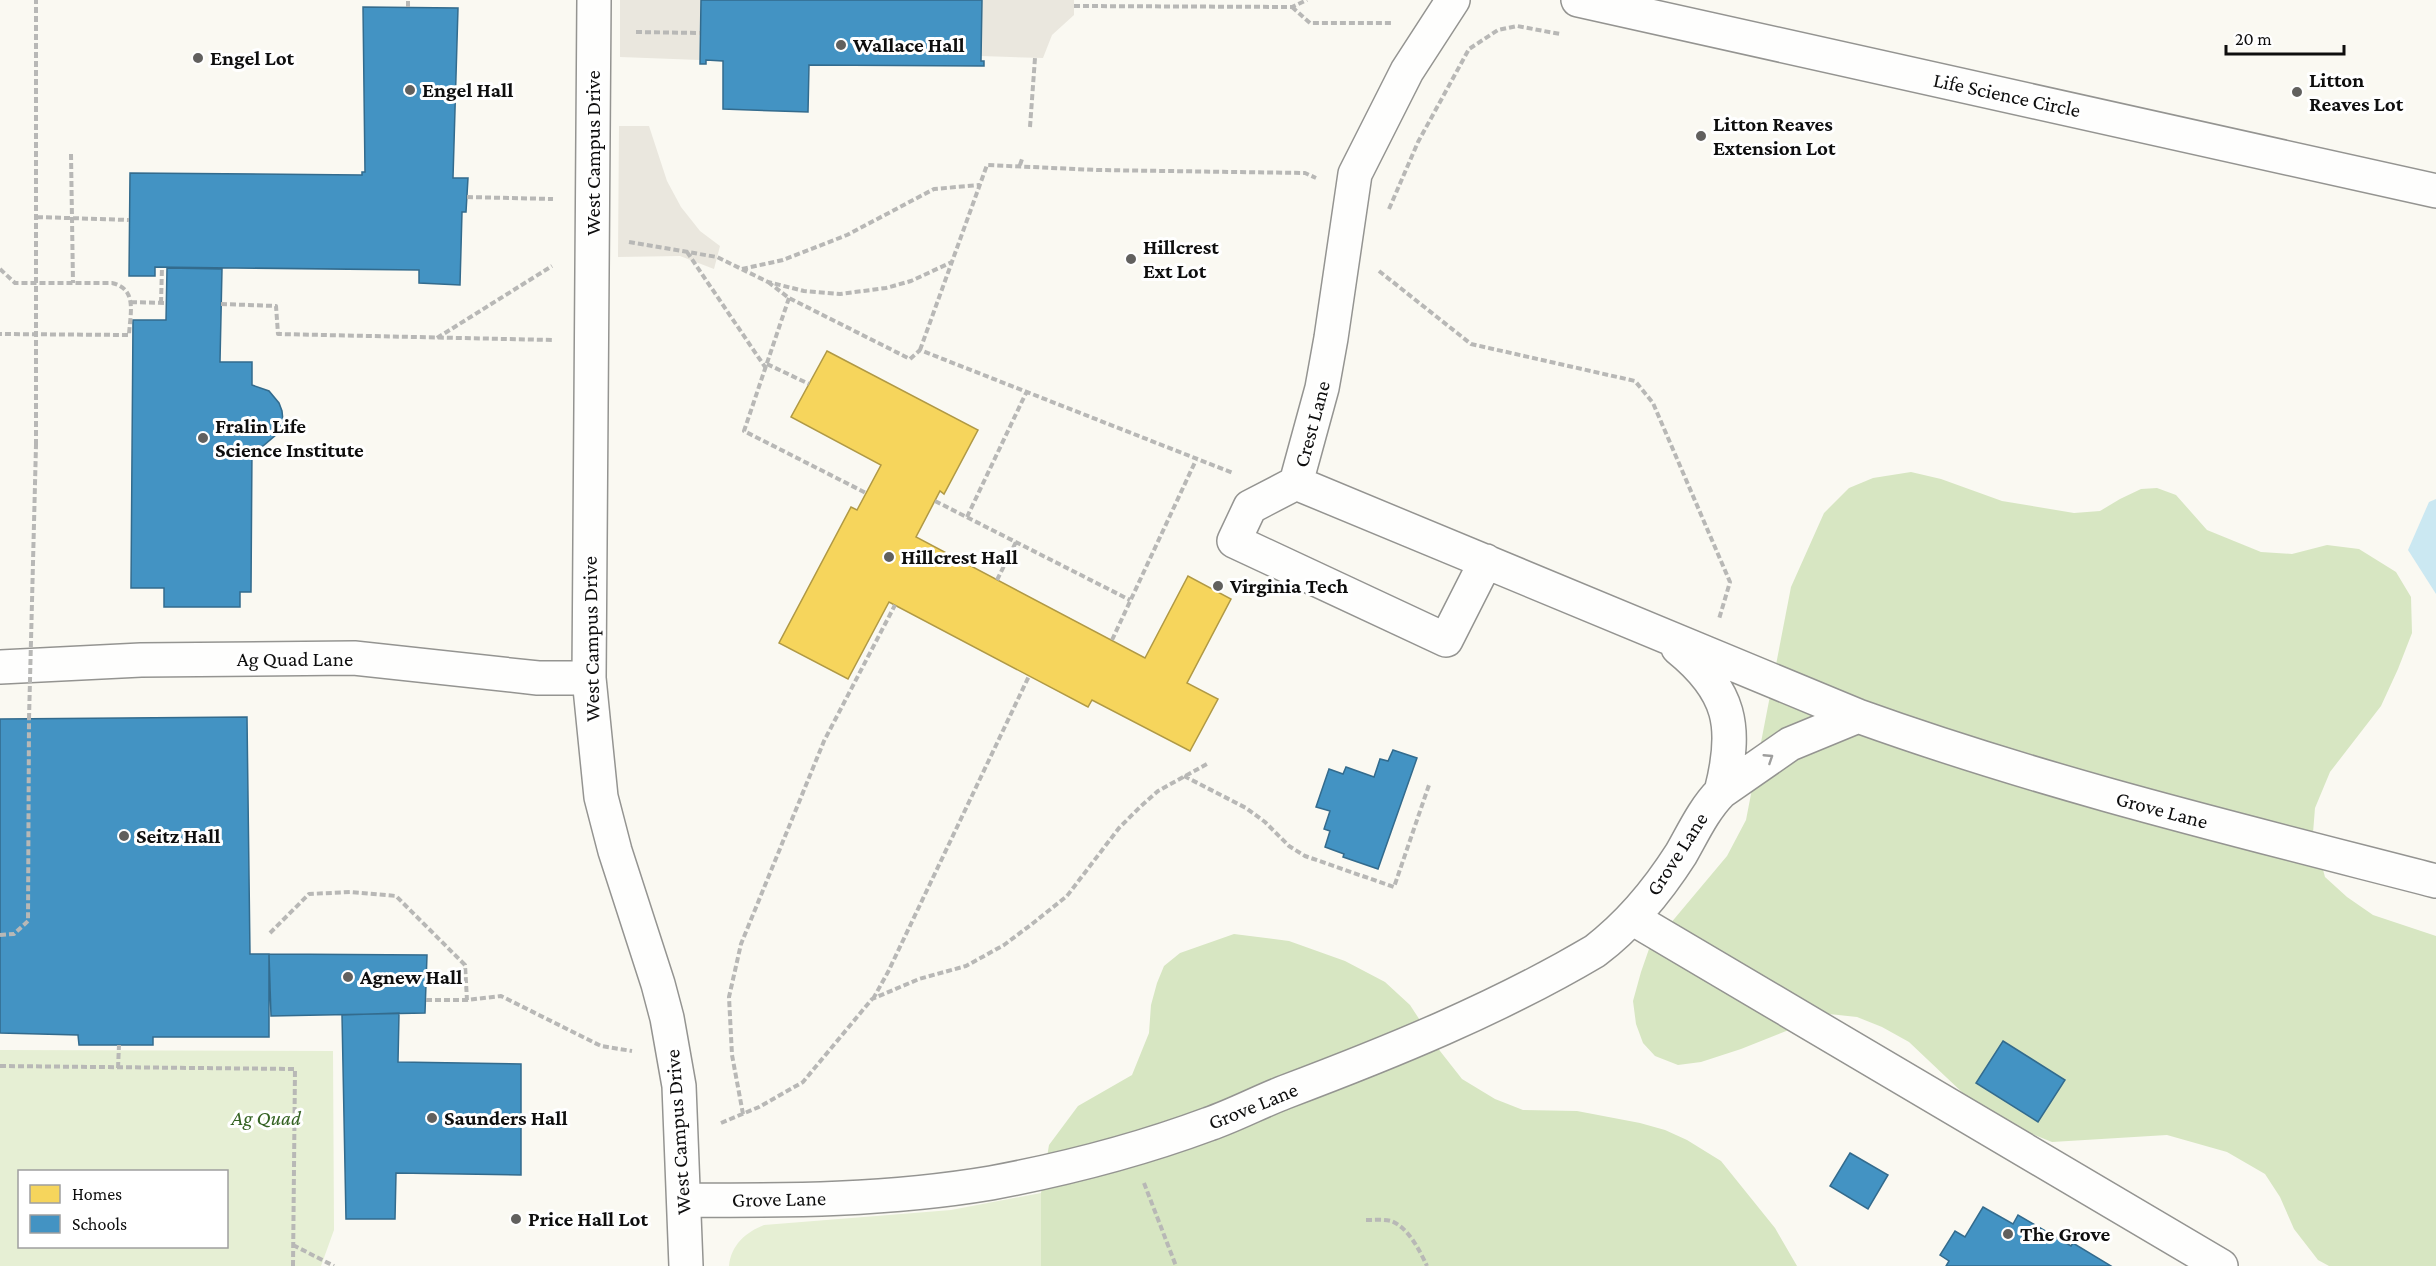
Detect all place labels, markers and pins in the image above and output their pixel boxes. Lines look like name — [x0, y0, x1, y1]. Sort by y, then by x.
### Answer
place label: Wallace Hall — [852, 33, 965, 57]
marker: Wallace Hall — [834, 38, 848, 52]
place label: Engel Lot — [210, 46, 295, 70]
marker: Engel Lot — [191, 51, 205, 65]
place label: Litton Reaves Lot — [2309, 68, 2404, 116]
place label: Engel Hall — [422, 78, 513, 102]
marker: Engel Hall — [403, 83, 417, 97]
marker: Litton Reaves Lot — [2290, 85, 2304, 99]
place label: Litton Reaves Extension Lot — [1713, 112, 1836, 160]
marker: Litton Reaves Extension Lot — [1694, 129, 1708, 143]
place label: Hillcrest Ext Lot — [1143, 235, 1219, 283]
marker: Hillcrest Ext Lot — [1124, 252, 1138, 266]
place label: Fralin Life Science Institute — [215, 414, 364, 462]
marker: Fralin Life Science Institute — [196, 431, 210, 445]
place label: Hillcrest Hall — [901, 545, 1018, 569]
marker: Hillcrest Hall — [882, 550, 896, 564]
place label: Virginia Tech — [1229, 574, 1348, 598]
marker: Virginia Tech — [1211, 579, 1225, 593]
place label: Seitz Hall — [136, 824, 220, 848]
marker: Seitz Hall — [117, 829, 131, 843]
place label: Agnew Hall — [359, 965, 462, 989]
marker: Agnew Hall — [341, 970, 355, 984]
place label: Saunders Hall — [444, 1106, 568, 1130]
marker: Saunders Hall — [425, 1111, 439, 1125]
place label: Price Hall Lot — [528, 1207, 648, 1231]
marker: Price Hall Lot — [509, 1212, 523, 1226]
place label: The Grove — [2020, 1222, 2110, 1246]
marker: The Grove — [2001, 1227, 2015, 1241]

